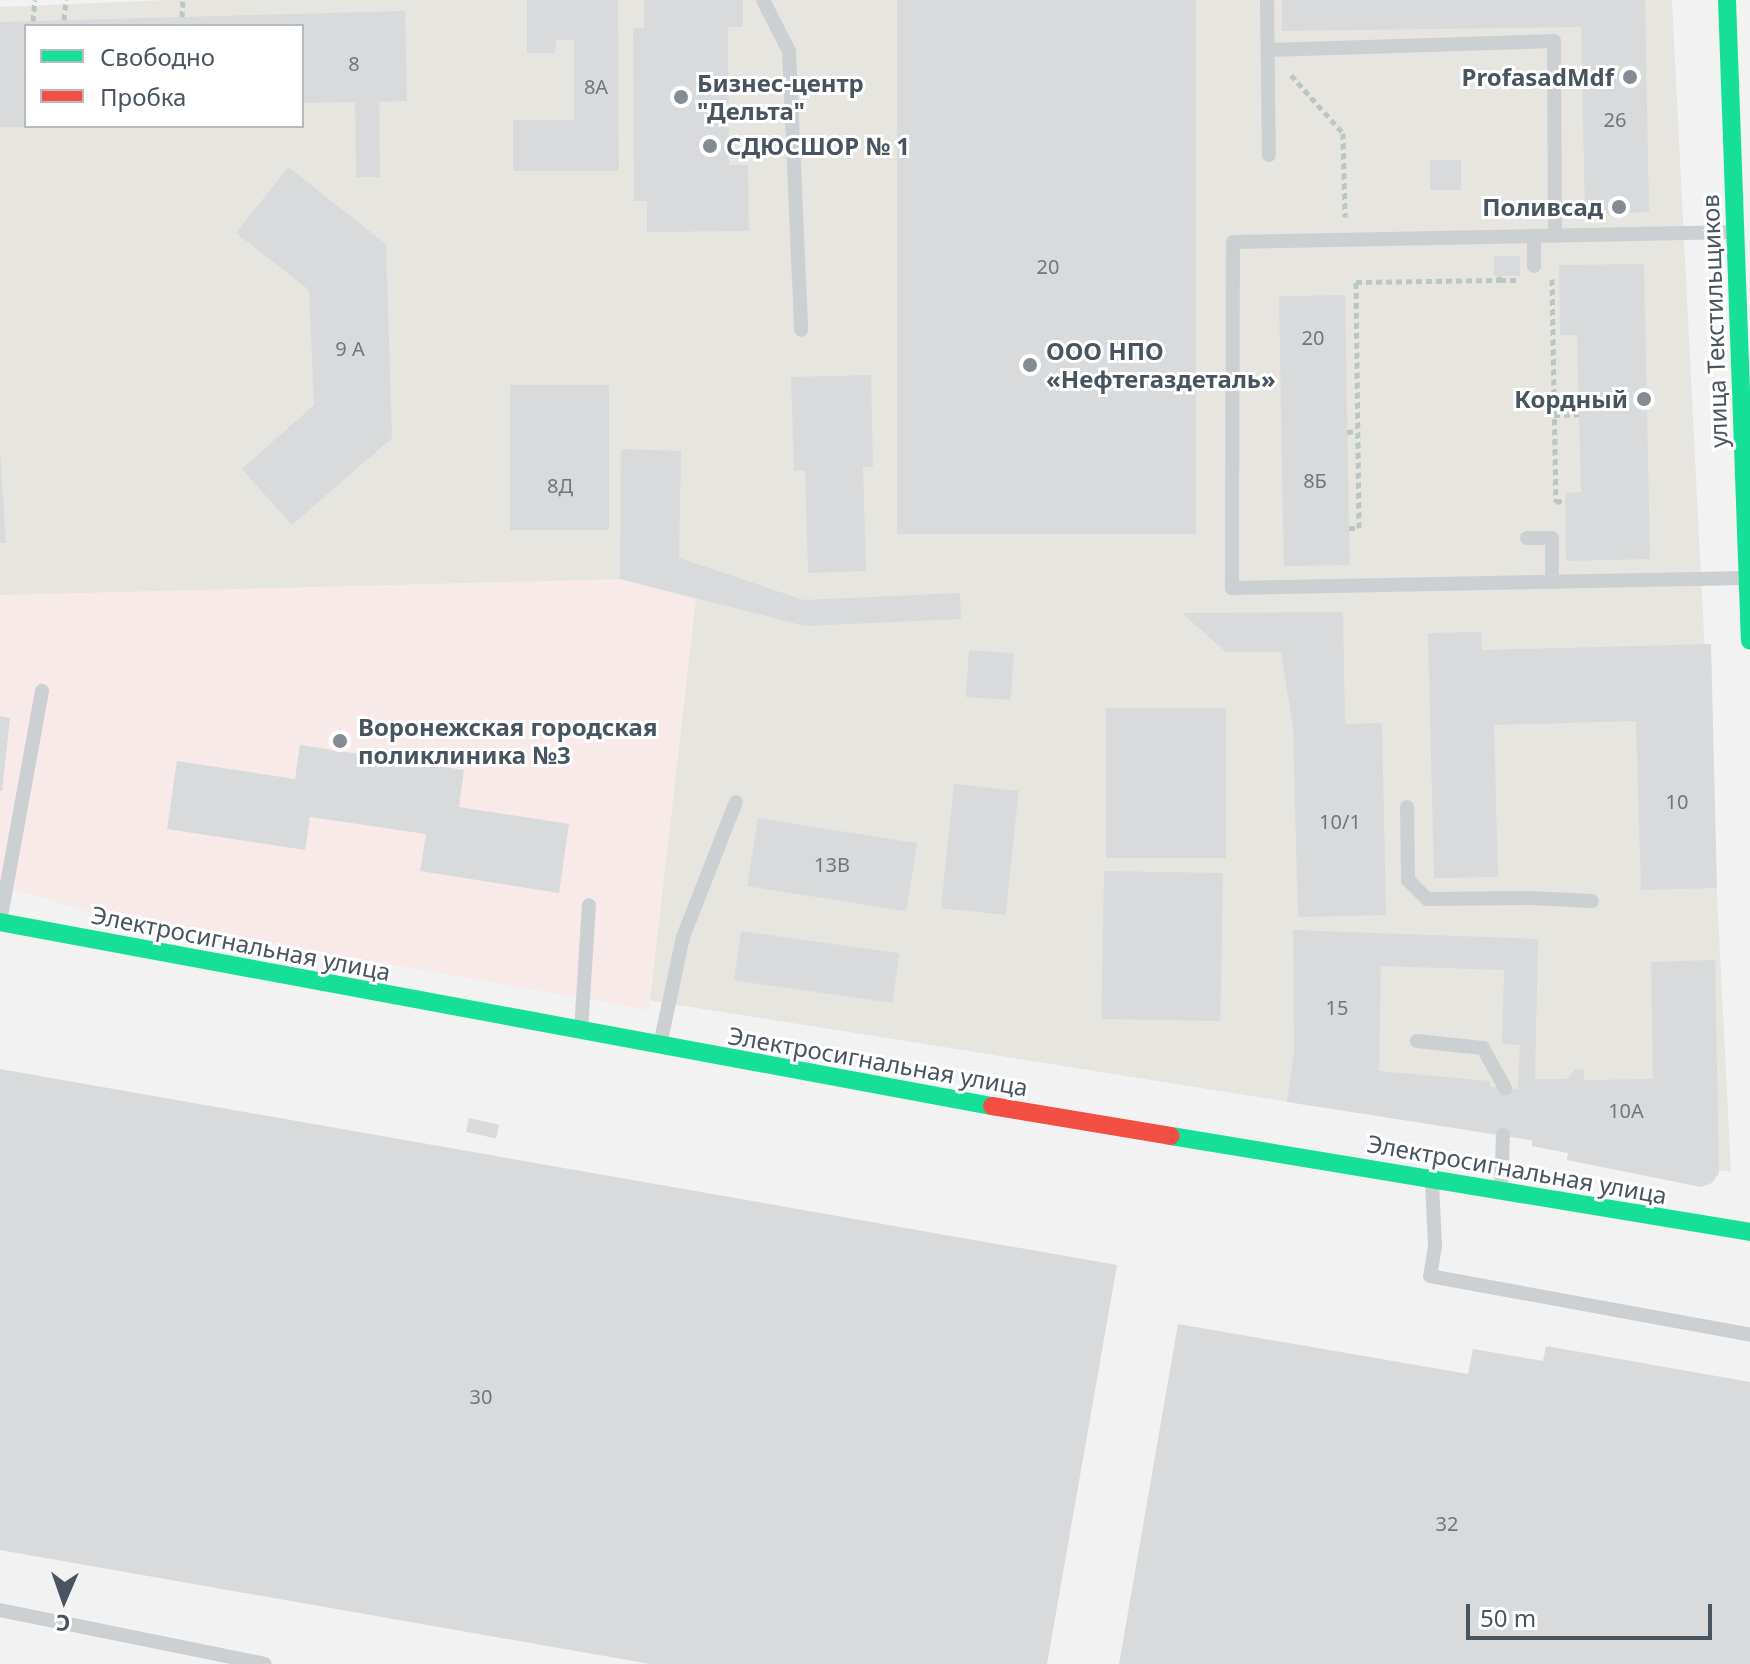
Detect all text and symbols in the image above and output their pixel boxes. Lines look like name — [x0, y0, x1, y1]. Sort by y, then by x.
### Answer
legend — [24, 24, 304, 128]
text: Свободно — [100, 40, 215, 73]
house number: 8 — [348, 51, 360, 75]
place label: ProfasadMdf — [1462, 63, 1614, 91]
marker: ProfasadMdf — [1621, 68, 1639, 86]
place label: Бизнес-центр "Дельта" — [697, 69, 864, 125]
house number: 8А — [584, 74, 608, 98]
text: Пробка — [100, 80, 186, 113]
marker: Бизнес-центр "Дельта" — [672, 88, 690, 106]
house number: 26 — [1604, 107, 1626, 131]
place label: СДЮСШОР № 1 — [726, 132, 910, 160]
marker: СДЮСШОР № 1 — [701, 137, 719, 155]
place label: Поливсад — [1482, 193, 1603, 221]
street label: улица Текстильщиков — [1695, 194, 1733, 448]
marker: Поливсад — [1610, 198, 1628, 216]
house number: 20 — [1037, 254, 1059, 278]
house number: 20 — [1302, 325, 1324, 349]
house number: 9 А — [335, 336, 365, 360]
place label: ООО НПО «Нефтегаздеталь» — [1046, 337, 1276, 393]
marker: ООО НПО «Нефтегаздеталь» — [1021, 356, 1039, 374]
place label: Кордный — [1514, 385, 1628, 413]
marker: Кордный — [1635, 390, 1653, 408]
house number: 8Б — [1303, 468, 1327, 492]
house number: 8Д — [547, 473, 573, 497]
place label: Воронежская городская поликлиника №3 — [358, 713, 657, 769]
marker: Воронежская городская поликлиника №3 — [329, 730, 351, 752]
house number: 10 — [1666, 789, 1688, 813]
house number: 10/1 — [1319, 809, 1361, 833]
house number: 13В — [814, 852, 850, 876]
street label: Электросигнальная улица — [89, 900, 393, 986]
house number: 15 — [1326, 995, 1348, 1019]
street label: Электросигнальная улица — [726, 1020, 1030, 1102]
house number: 10А — [1608, 1098, 1644, 1122]
street label: Электросигнальная улица — [1365, 1128, 1669, 1210]
house number: 30 — [470, 1384, 492, 1408]
house number: 32 — [1436, 1511, 1458, 1535]
north arrow — [24, 1560, 104, 1640]
scale bar — [1470, 1588, 1716, 1638]
text: 50 m — [1480, 1601, 1536, 1634]
text: С — [56, 1609, 71, 1639]

